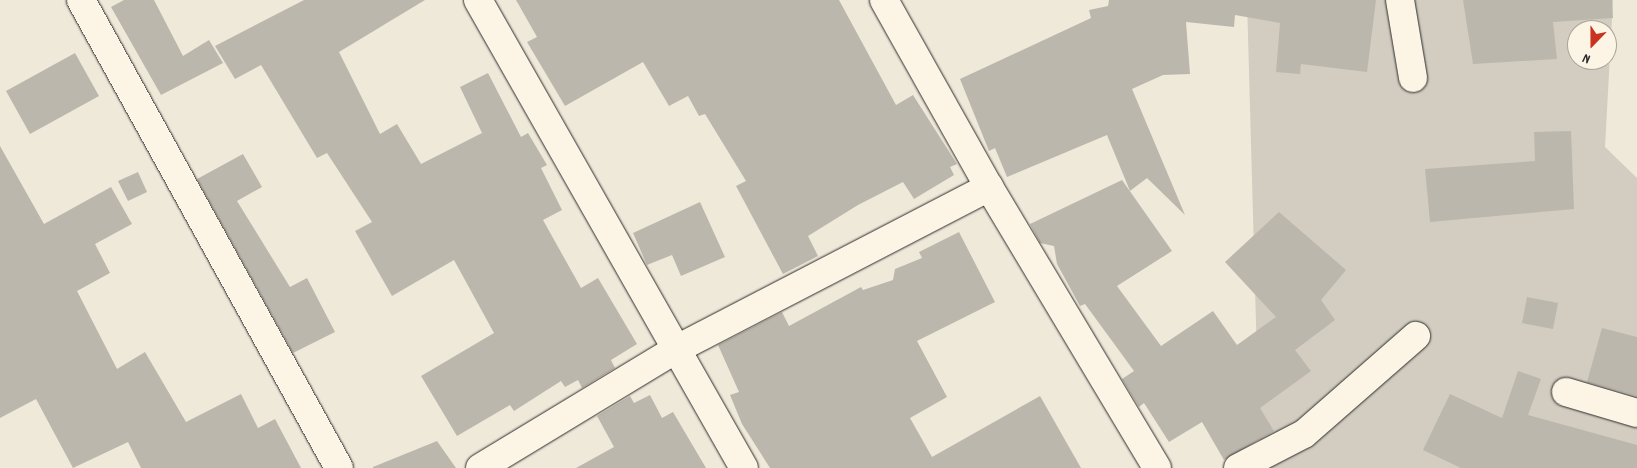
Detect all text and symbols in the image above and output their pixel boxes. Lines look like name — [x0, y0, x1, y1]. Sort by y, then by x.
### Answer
north arrow — [1567, 20, 1617, 70]
text: N — [1580, 47, 1594, 69]

